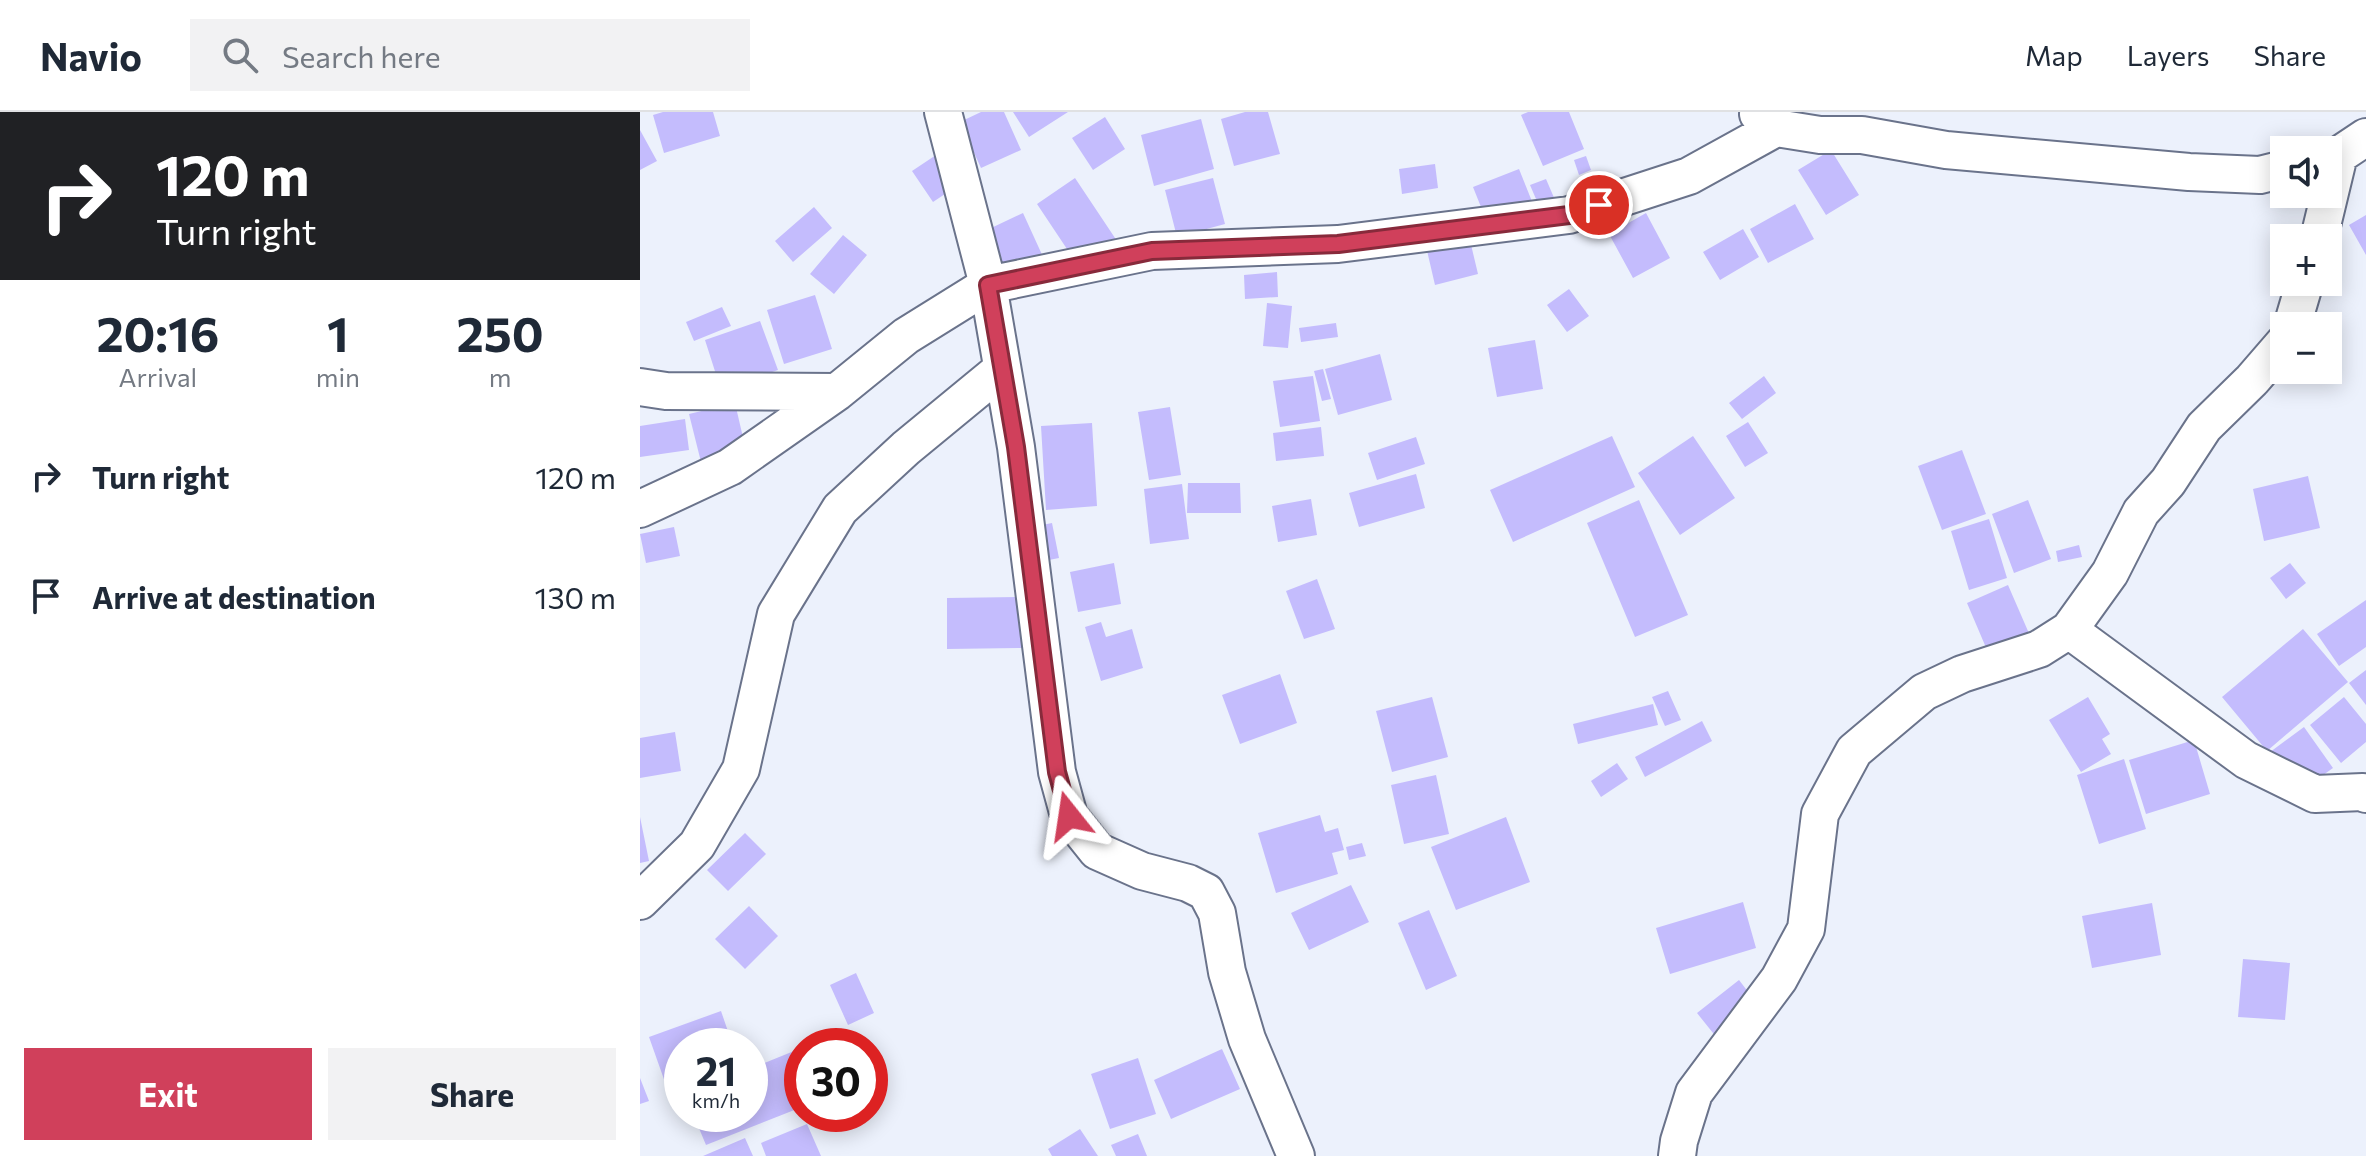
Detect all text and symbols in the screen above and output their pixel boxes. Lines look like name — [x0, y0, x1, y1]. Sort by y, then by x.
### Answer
search box — [190, 19, 750, 91]
text: Navio — [40, 32, 142, 79]
icon: search — [218, 33, 262, 77]
text: Search here — [282, 37, 441, 74]
text: Map — [2025, 38, 2083, 72]
text: Layers — [2127, 38, 2209, 72]
text: Share — [2253, 38, 2326, 72]
map controls — [2270, 136, 2342, 384]
button: sound — [2270, 136, 2342, 208]
text: 120 m — [156, 139, 310, 208]
icon: right — [24, 144, 128, 248]
pin — [1565, 171, 1633, 239]
icon: arrive — [1577, 183, 1621, 227]
text: Turn right — [156, 208, 317, 252]
button: + — [2270, 224, 2342, 296]
text: 20:16 — [96, 303, 219, 362]
text: 1 — [327, 303, 349, 362]
text: 250 — [456, 303, 544, 362]
button: − — [2270, 312, 2342, 384]
text: Arrival — [119, 361, 197, 392]
text: min — [316, 361, 360, 392]
text: m — [489, 361, 511, 392]
icon: right — [24, 454, 68, 498]
text: Turn right — [92, 458, 229, 495]
text: 120 m — [535, 458, 616, 495]
icon: arrive — [24, 574, 68, 618]
text: Arrive at destination — [92, 578, 376, 615]
text: 130 m — [535, 578, 616, 615]
position arrow — [1027, 774, 1111, 858]
speed limit sign: 30 — [784, 1028, 888, 1132]
text: 21 — [696, 1045, 736, 1094]
button: Exit — [24, 1048, 312, 1140]
button: Share — [328, 1048, 616, 1140]
text: km/h — [692, 1088, 740, 1112]

